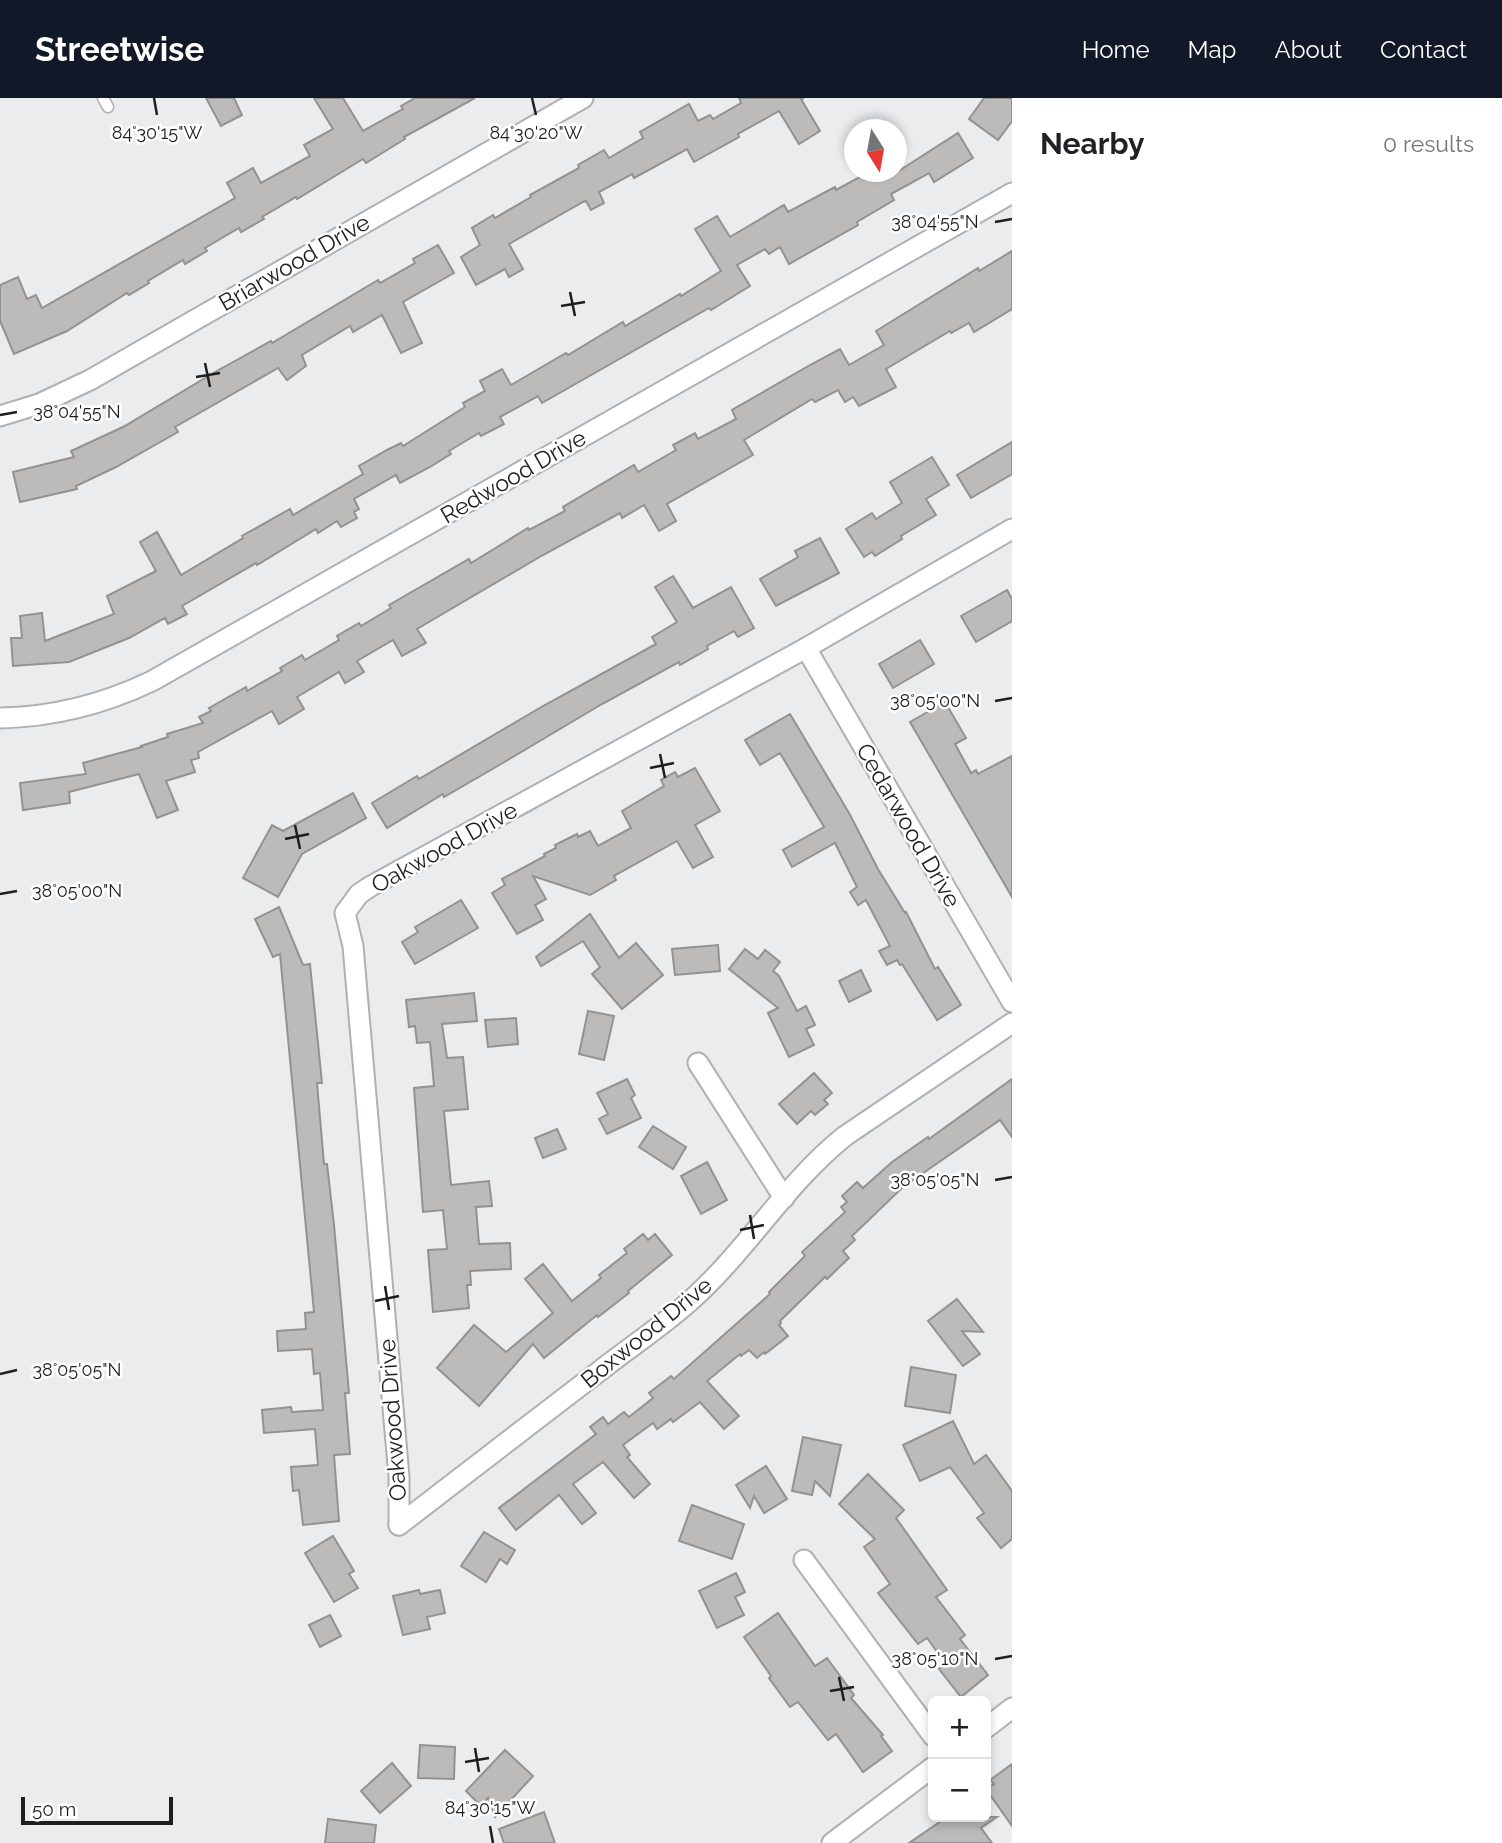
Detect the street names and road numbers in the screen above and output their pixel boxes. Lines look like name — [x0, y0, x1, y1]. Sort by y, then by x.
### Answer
street label: Briarwood Drive — [214, 208, 374, 316]
street label: Redwood Drive — [436, 424, 590, 528]
street label: Cedarwood Drive — [851, 738, 967, 912]
street label: Oakwood Drive — [366, 796, 522, 898]
street label: Boxwood Drive — [575, 1271, 717, 1393]
street label: Oakwood Drive — [373, 1338, 411, 1502]

